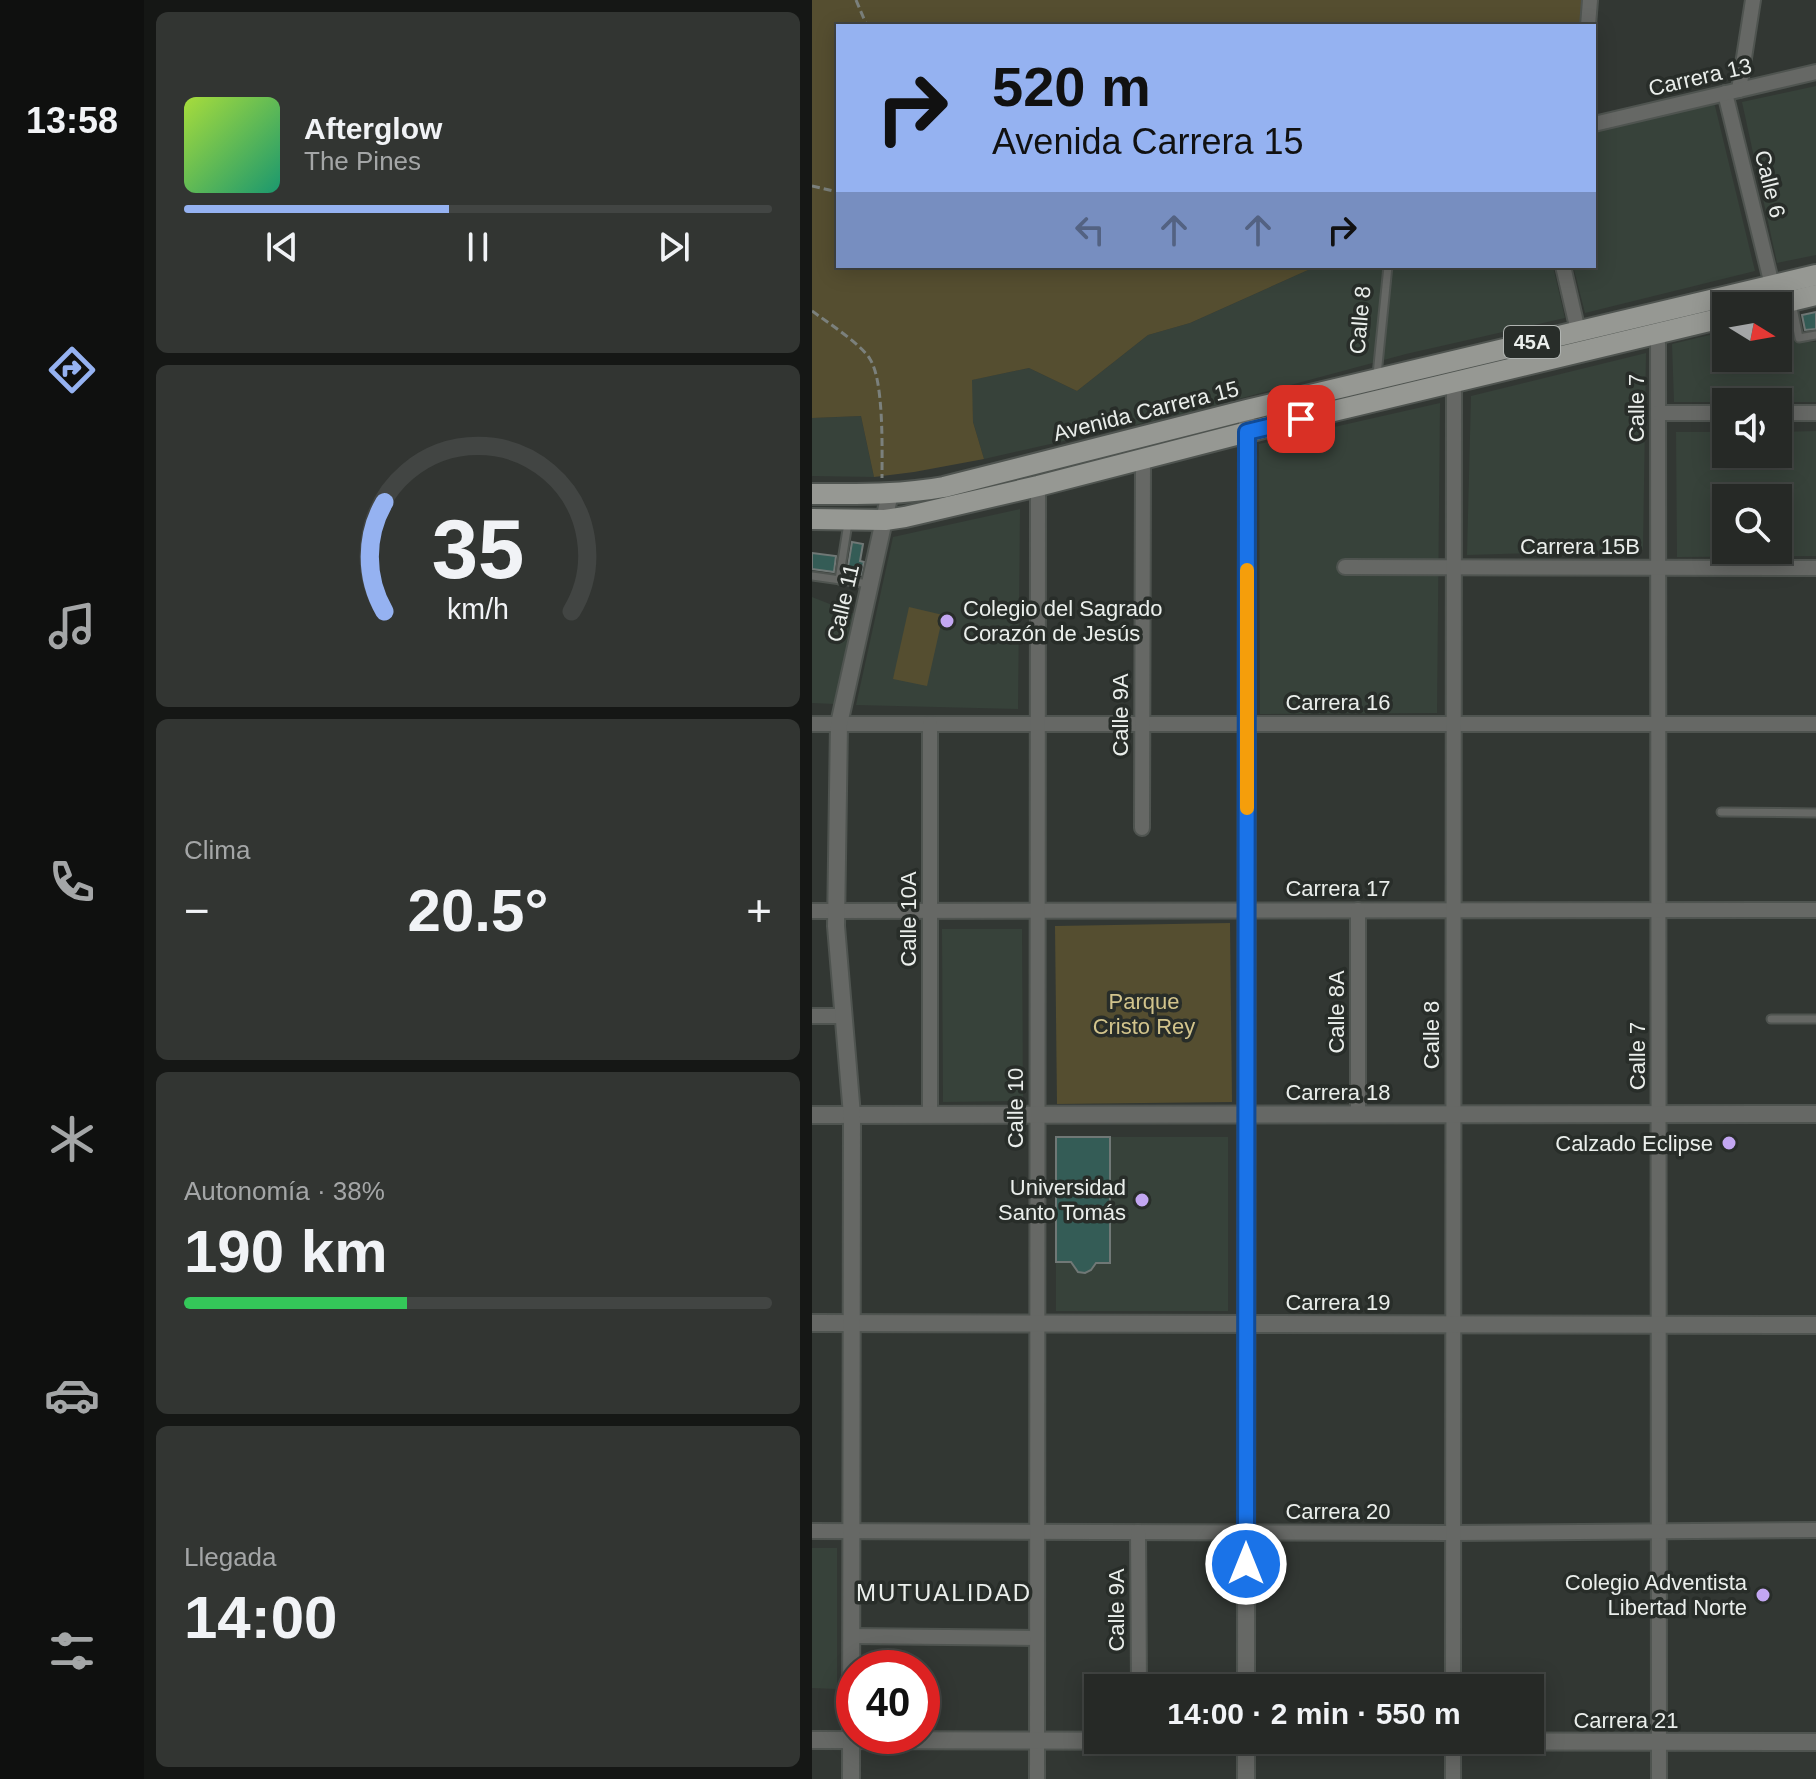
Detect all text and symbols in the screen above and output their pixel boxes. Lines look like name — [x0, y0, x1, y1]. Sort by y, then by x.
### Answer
street label: Carrera 13 — [1646, 53, 1754, 101]
text: 520 m — [992, 55, 1151, 118]
icon: right — [860, 56, 964, 160]
text: 13:58 — [26, 100, 118, 141]
text: Afterglow — [304, 112, 442, 145]
text: Avenida Carrera 15 — [992, 121, 1304, 162]
text: The Pines — [304, 146, 421, 176]
street label: Calle 6 — [1750, 148, 1790, 220]
icon: left — [1068, 208, 1112, 252]
icon: ahead — [1152, 208, 1196, 252]
icon: ahead — [1236, 208, 1280, 252]
icon: right — [1320, 208, 1364, 252]
icon: previous — [260, 225, 304, 269]
icon: pause — [456, 225, 500, 269]
icon: next — [652, 225, 696, 269]
street label: Calle 8 — [1345, 285, 1375, 355]
north arrow — [1712, 292, 1792, 372]
map controls — [1712, 292, 1792, 564]
road number: 45A — [1504, 326, 1560, 358]
icon: directions — [44, 342, 100, 398]
street label: Calle 7 — [1624, 374, 1649, 442]
street label: Avenida Carrera 15 — [1051, 376, 1241, 446]
pin — [1267, 385, 1335, 453]
button: sound — [1712, 388, 1792, 468]
icon: arrive — [1279, 397, 1323, 441]
button: search — [1712, 484, 1792, 564]
text: 35 — [432, 503, 524, 596]
street label: Carrera 15B — [1520, 534, 1640, 559]
street label: Calle 11 — [822, 562, 864, 644]
text: km/h — [447, 593, 509, 625]
place label: Colegio del Sagrado Corazón de Jesús — [963, 596, 1162, 646]
icon: music — [44, 598, 100, 654]
marker: Colegio del Sagrado Corazón de Jesús — [938, 612, 956, 630]
street label: Calle 9A — [1108, 673, 1133, 757]
street label: Carrera 16 — [1285, 690, 1391, 715]
text: Clima — [184, 835, 250, 865]
icon: phone — [44, 854, 100, 910]
street label: Calle 10A — [896, 871, 921, 967]
street label: Carrera 17 — [1285, 876, 1391, 901]
text: 20.5° — [408, 877, 548, 944]
text: − — [184, 886, 210, 935]
text: + — [746, 886, 772, 935]
street label: Calle 8A — [1324, 970, 1349, 1054]
park label: Parque Cristo Rey — [1093, 989, 1195, 1039]
street label: Calle 8 — [1419, 1001, 1444, 1069]
street label: Calle 7 — [1625, 1022, 1650, 1090]
street label: Calle 10 — [1003, 1068, 1028, 1148]
street label: Carrera 18 — [1285, 1080, 1391, 1105]
icon: climate — [44, 1111, 100, 1167]
place label: Calzado Eclipse — [1555, 1131, 1713, 1156]
marker: Calzado Eclipse — [1720, 1134, 1738, 1152]
place label: Universidad Santo Tomás — [998, 1175, 1126, 1225]
text: Autonomía · 38% — [184, 1176, 385, 1206]
marker: Universidad Santo Tomás — [1133, 1191, 1151, 1209]
text: 190 km — [184, 1218, 388, 1285]
street label: Carrera 19 — [1285, 1290, 1391, 1315]
icon: car — [44, 1367, 100, 1423]
street label: Carrera 20 — [1285, 1499, 1391, 1524]
position arrow — [1204, 1522, 1288, 1606]
text: Llegada — [184, 1542, 277, 1572]
street label: Calle 9A — [1104, 1568, 1129, 1652]
place label: Colegio Adventista Libertad Norte — [1565, 1570, 1748, 1620]
district label: MUTUALIDAD — [856, 1579, 1032, 1606]
text: 14:00 — [184, 1584, 337, 1651]
marker: Colegio Adventista Libertad Norte — [1754, 1586, 1772, 1604]
icon: filters — [44, 1623, 100, 1679]
speed limit sign: 40 — [836, 1650, 940, 1754]
text: 14:00 · 2 min · 550 m — [1167, 1697, 1461, 1730]
street label: Carrera 21 — [1573, 1708, 1679, 1733]

